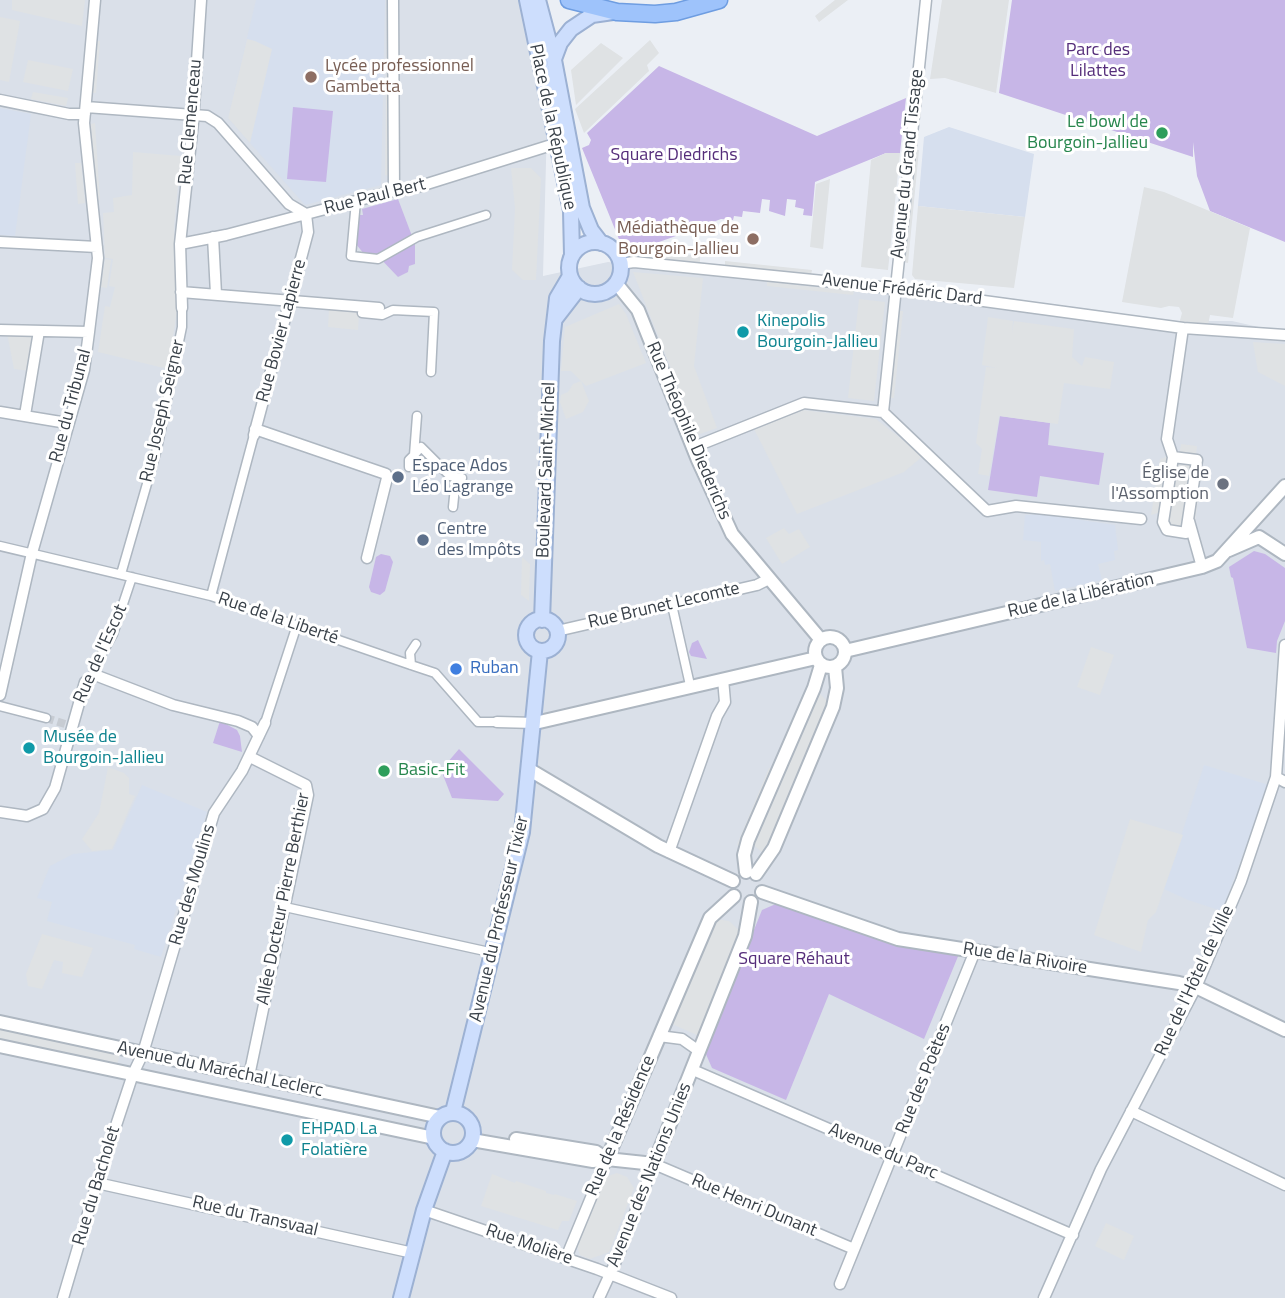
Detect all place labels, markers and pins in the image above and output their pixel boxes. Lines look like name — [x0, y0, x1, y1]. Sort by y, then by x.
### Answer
place label: Lycée professionnel Gambetta — [325, 56, 474, 98]
marker: Lycée professionnel Gambetta — [303, 69, 319, 85]
place label: Le bowl de Bourgoin-Jallieu — [1027, 112, 1148, 154]
marker: Le bowl de Bourgoin-Jallieu — [1154, 125, 1170, 141]
place label: Médiathèque de Bourgoin-Jallieu — [617, 218, 739, 260]
marker: Médiathèque de Bourgoin-Jallieu — [745, 231, 761, 247]
place label: Kinepolis Bourgoin-Jallieu — [757, 311, 878, 354]
marker: Kinepolis Bourgoin-Jallieu — [735, 324, 751, 340]
place label: Espace Ados Léo Lagrange — [412, 456, 513, 498]
place label: Église de l'Assomption — [1111, 463, 1209, 505]
marker: Espace Ados Léo Lagrange — [390, 469, 406, 485]
marker: Église de l'Assomption — [1215, 476, 1231, 492]
place label: Centre des Impôts — [437, 519, 521, 562]
marker: Centre des Impôts — [415, 532, 431, 548]
place label: Ruban — [470, 658, 519, 680]
marker: Ruban — [448, 661, 464, 677]
place label: Musée de Bourgoin-Jallieu — [43, 727, 164, 770]
marker: Musée de Bourgoin-Jallieu — [21, 740, 37, 756]
place label: Basic-Fit — [398, 760, 465, 782]
marker: Basic-Fit — [376, 763, 392, 779]
place label: EHPAD La Folatière — [301, 1119, 377, 1162]
marker: EHPAD La Folatière — [279, 1132, 295, 1148]

